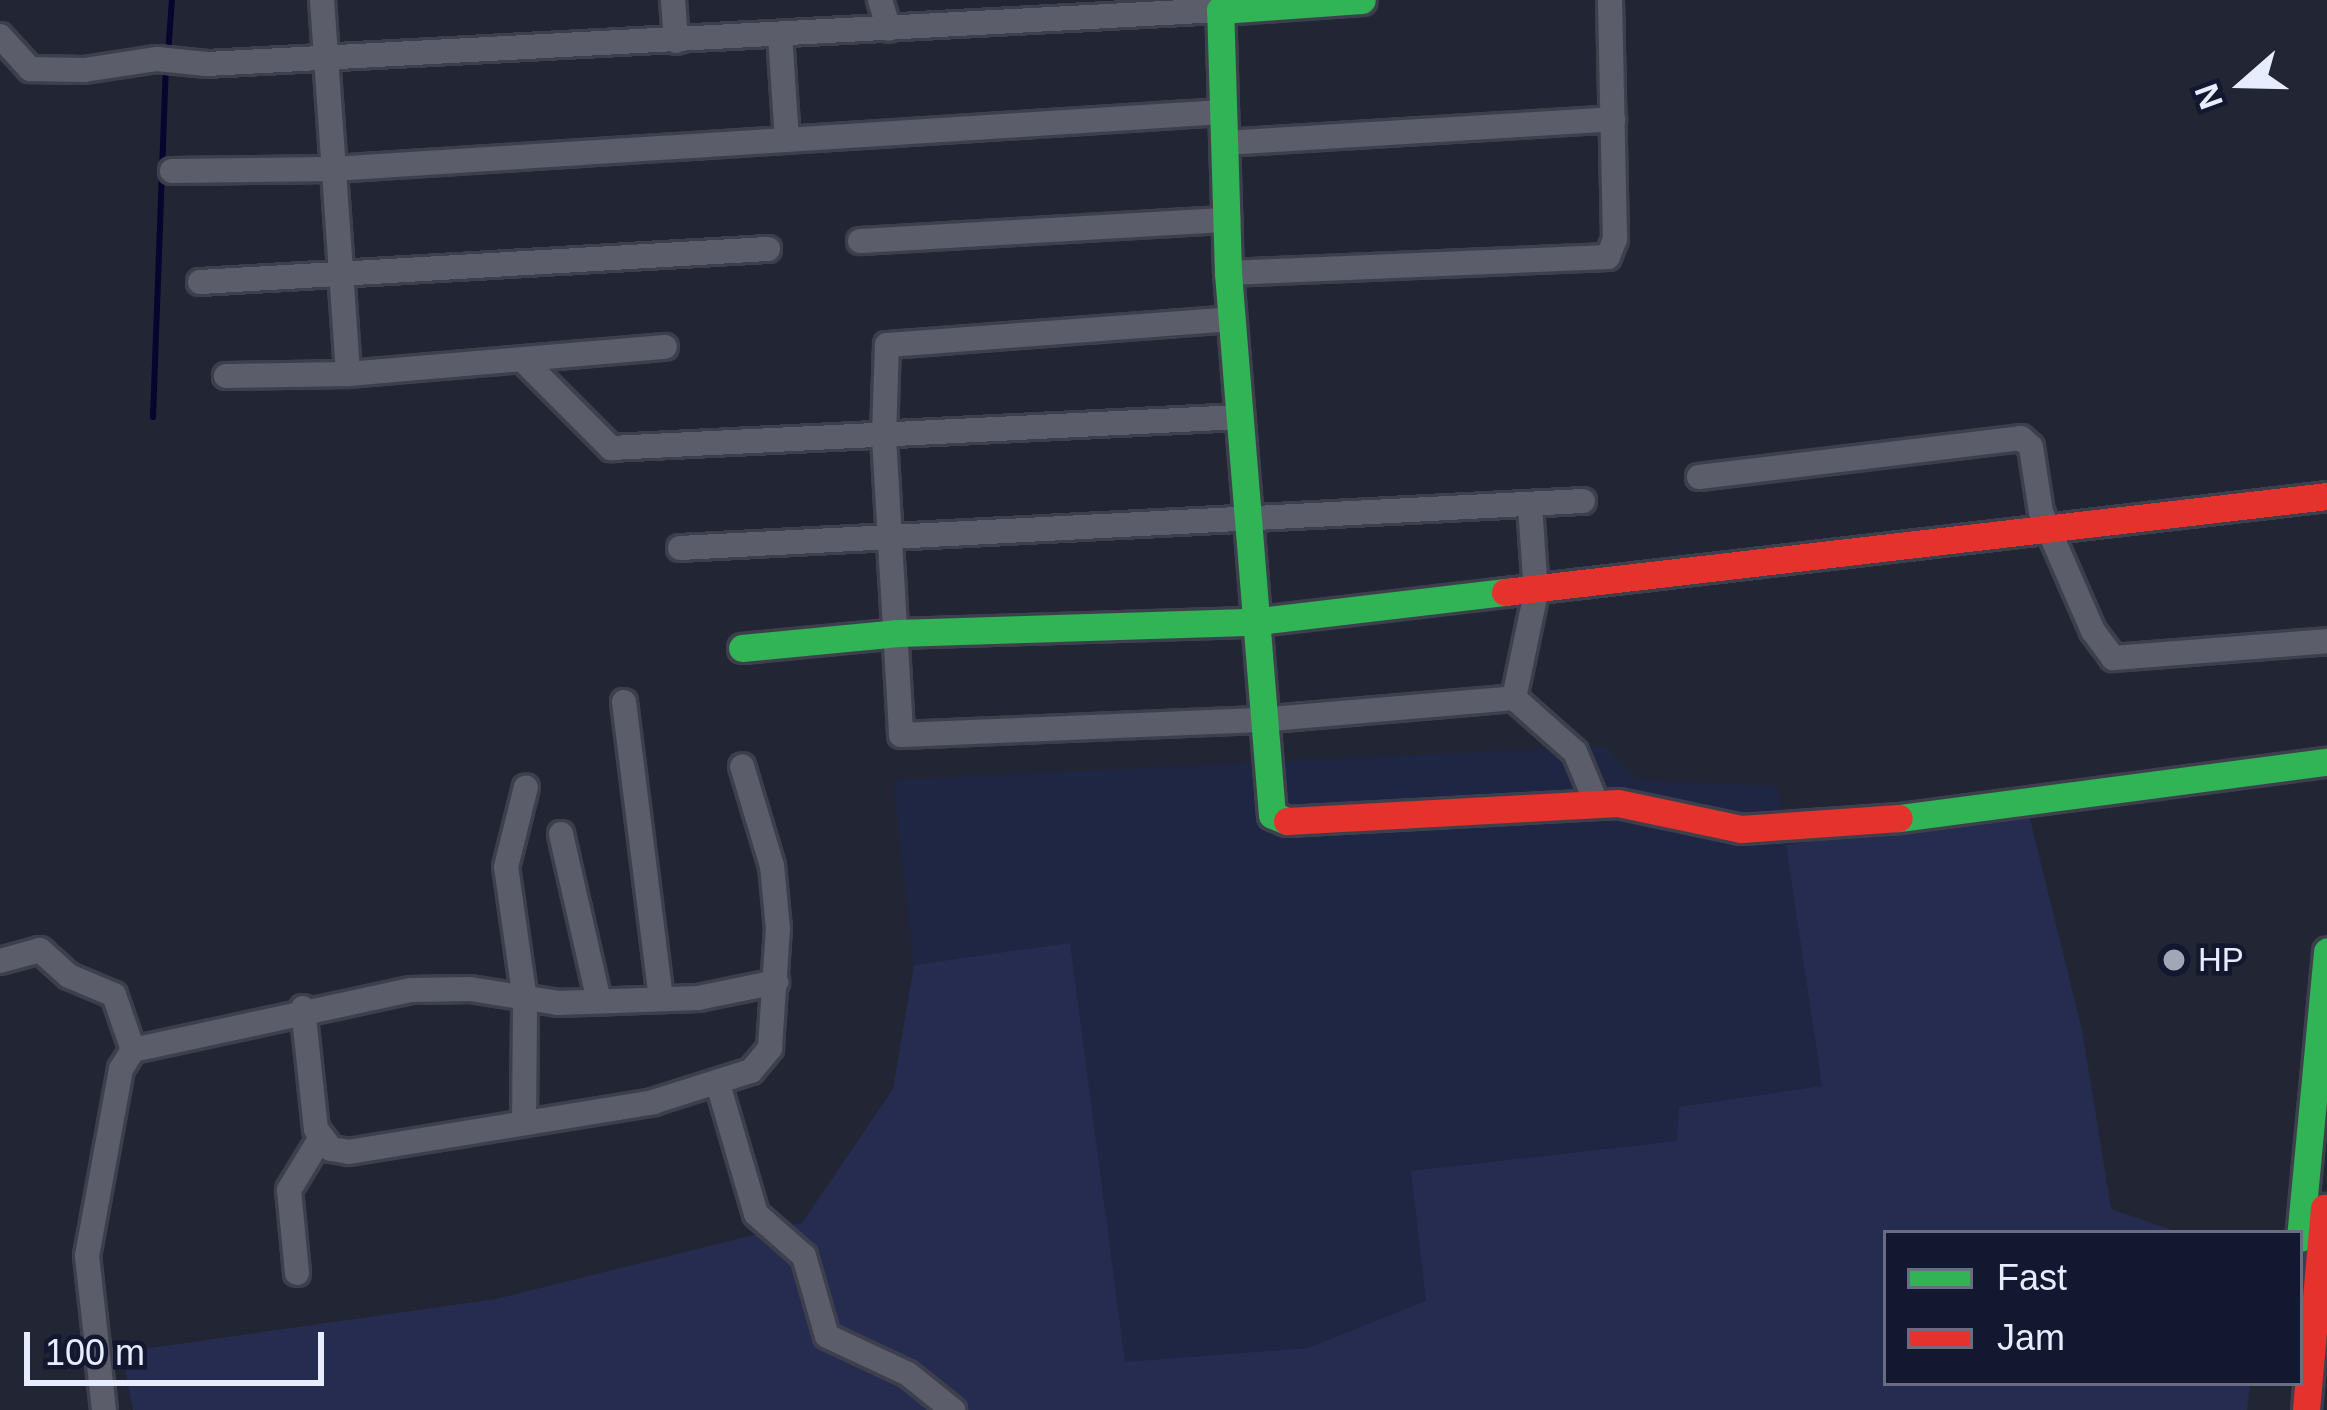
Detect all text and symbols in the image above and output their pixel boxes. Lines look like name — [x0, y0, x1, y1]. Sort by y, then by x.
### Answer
north arrow — [2183, 24, 2303, 144]
text: N — [2187, 79, 2230, 114]
place label: HP — [2198, 940, 2244, 980]
marker: HP — [2161, 947, 2187, 973]
legend — [1883, 1230, 2303, 1386]
text: Fast — [1997, 1257, 2067, 1298]
scale bar — [30, 1308, 330, 1382]
text: Jam — [1997, 1317, 2065, 1358]
text: 100 m — [45, 1332, 145, 1373]

